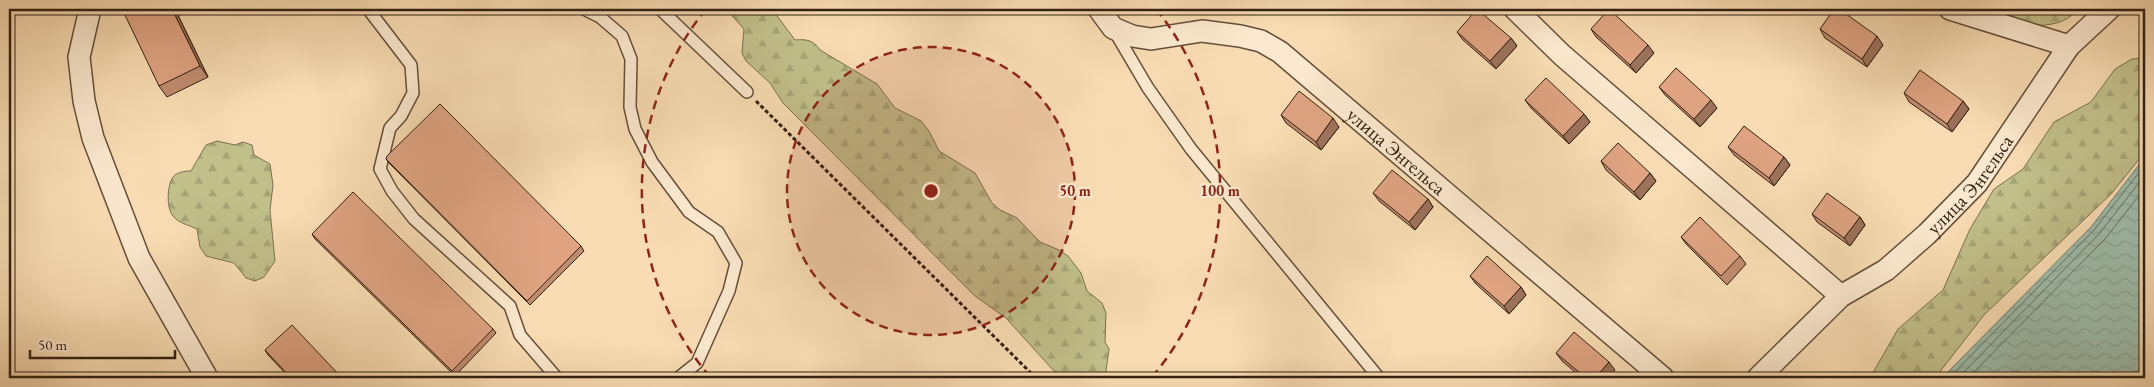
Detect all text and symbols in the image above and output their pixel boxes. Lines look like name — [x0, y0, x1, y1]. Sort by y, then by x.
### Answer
street label: улица Энгельса — [1341, 102, 1452, 201]
street label: улица Энгельса — [1921, 130, 2019, 240]
text: 50 m — [1059, 181, 1091, 200]
text: 100 m — [1200, 181, 1240, 200]
centre of rings — [922, 182, 940, 200]
scale bar — [30, 327, 175, 359]
text: 50 m — [38, 335, 67, 354]

